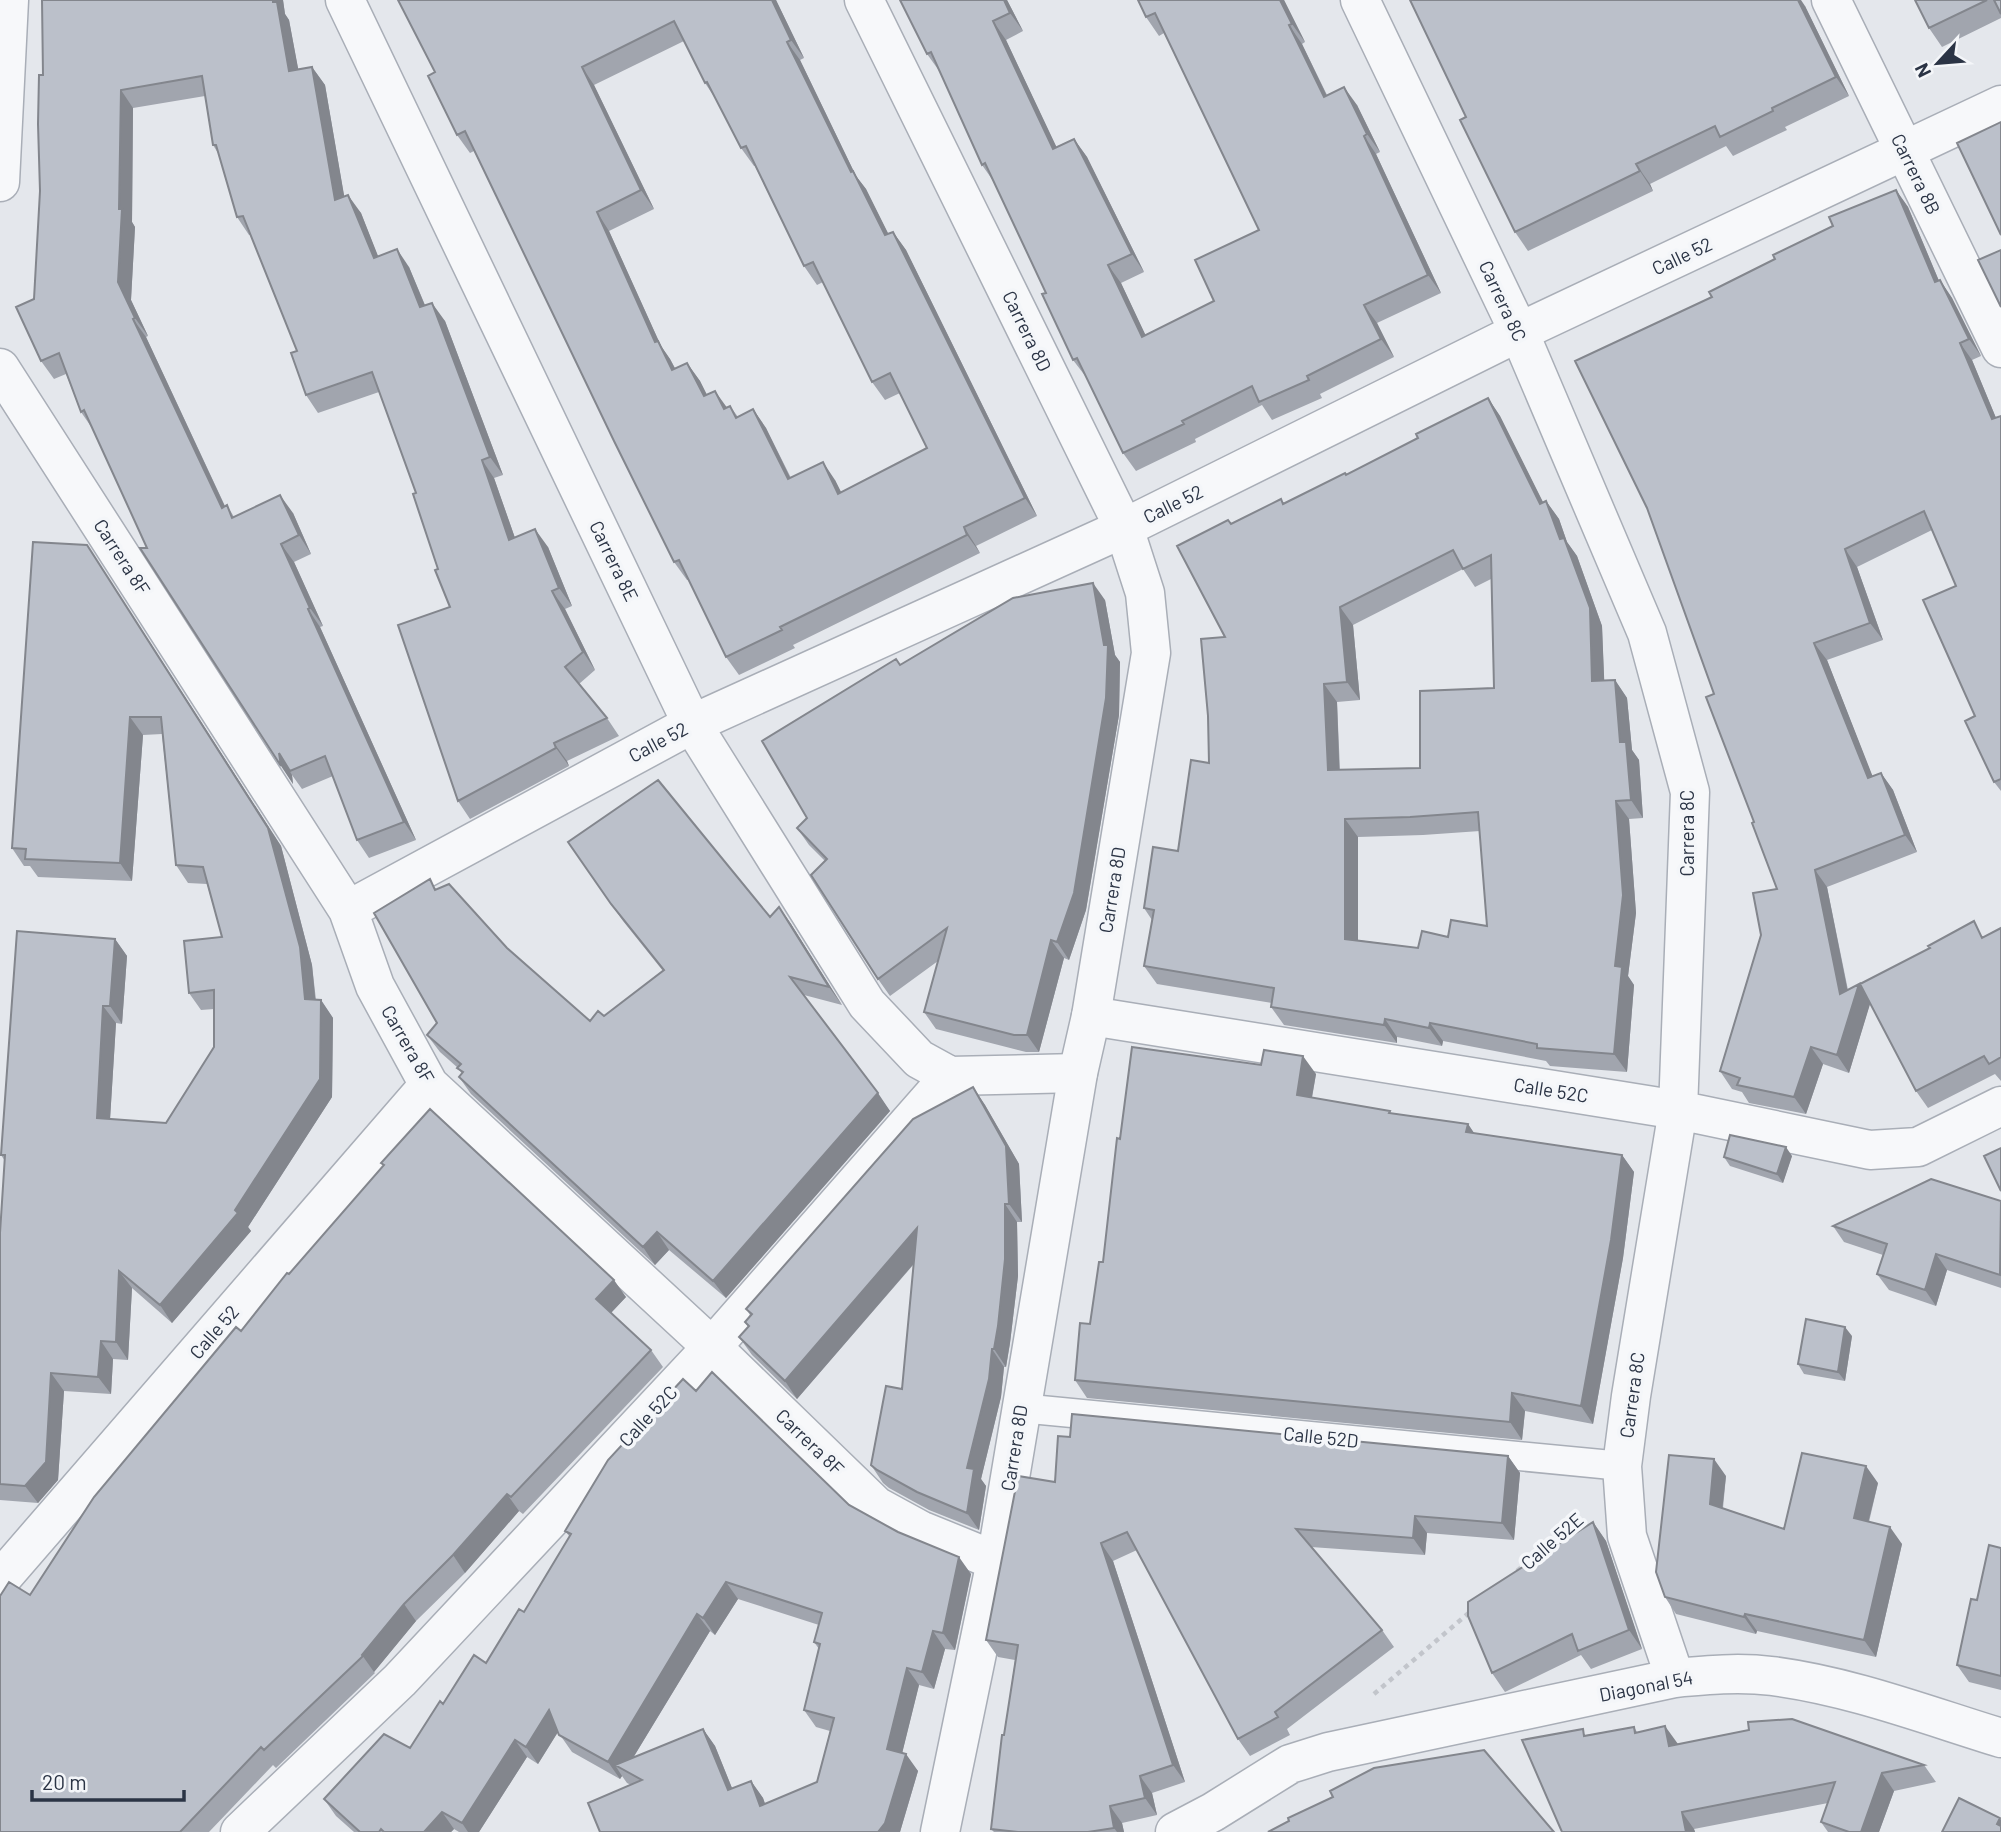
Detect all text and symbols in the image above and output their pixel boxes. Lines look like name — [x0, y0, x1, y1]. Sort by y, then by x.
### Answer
north arrow — [1903, 28, 1973, 98]
text: N — [1909, 60, 1935, 81]
street label: Carrera 8B — [1887, 130, 1946, 218]
street label: Calle 52 — [1648, 232, 1716, 279]
street label: Carrera 8C — [1475, 257, 1532, 345]
street label: Carrera 8D — [998, 287, 1057, 375]
street label: Calle 52 — [1139, 479, 1206, 528]
street label: Carrera 8F — [89, 514, 156, 599]
street label: Carrera 8E — [585, 517, 644, 605]
street label: Calle 52 — [624, 716, 691, 767]
street label: Carrera 8C — [1675, 790, 1698, 876]
street label: Carrera 8D — [1093, 845, 1130, 935]
street label: Carrera 8F — [377, 1001, 440, 1087]
street label: Calle 52C — [1512, 1072, 1590, 1107]
street label: Calle 52 — [184, 1300, 243, 1363]
street label: Carrera 8C — [1614, 1350, 1649, 1440]
street label: Calle 52C — [614, 1380, 682, 1451]
street label: Carrera 8F — [771, 1403, 849, 1480]
street label: Carrera 8D — [995, 1403, 1032, 1493]
street label: Calle 52D — [1282, 1421, 1360, 1452]
street label: Calle 52E — [1516, 1507, 1588, 1574]
street label: Diagonal 54 — [1597, 1665, 1695, 1706]
scale bar — [32, 1758, 184, 1802]
text: 20 m — [42, 1769, 87, 1794]

